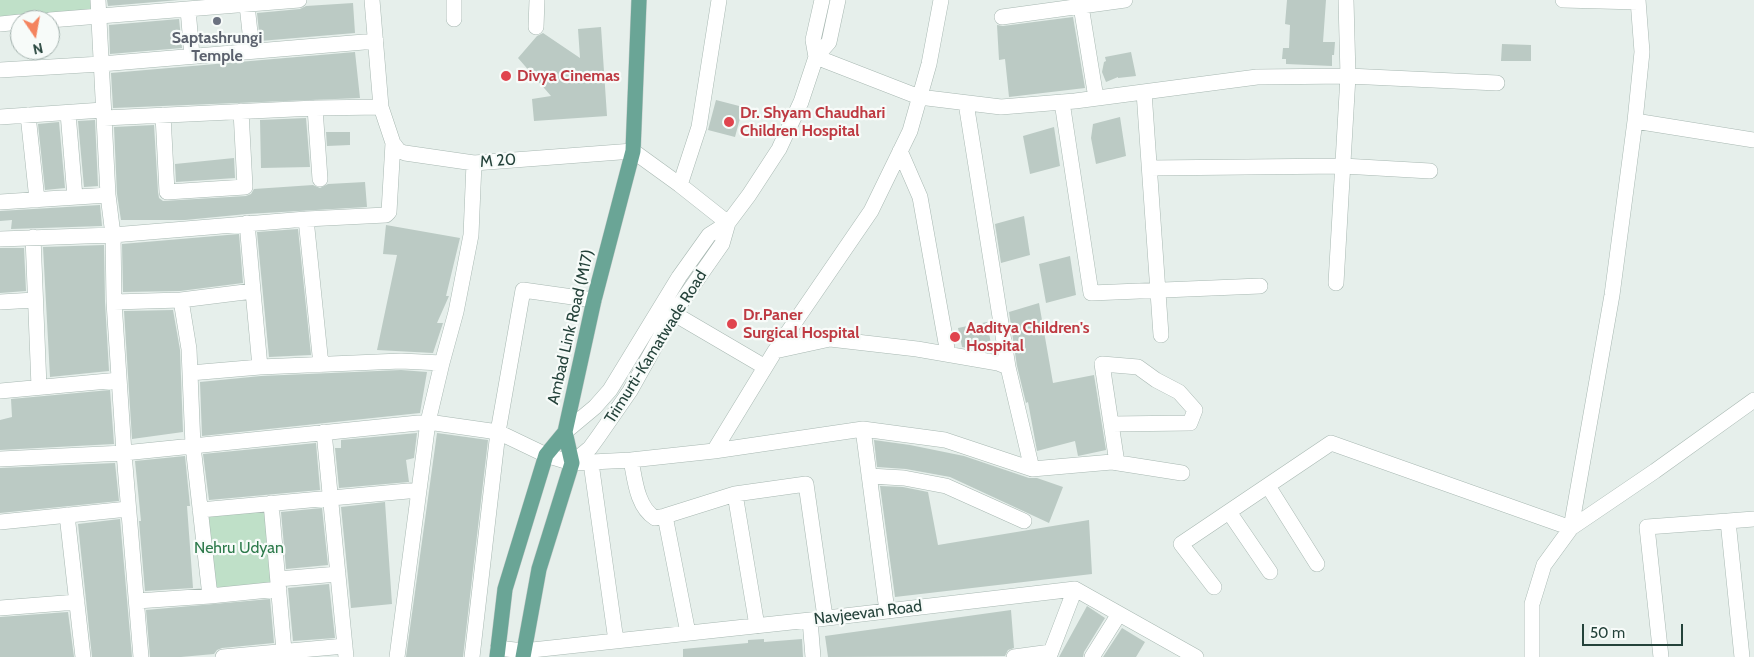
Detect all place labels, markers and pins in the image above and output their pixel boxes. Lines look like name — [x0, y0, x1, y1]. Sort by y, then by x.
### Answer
marker: Saptashrungi Temple — [211, 15, 223, 27]
place label: Saptashrungi Temple — [172, 28, 262, 66]
place label: Divya Cinemas — [517, 66, 620, 86]
marker: Divya Cinemas — [499, 69, 513, 83]
place label: Dr. Shyam Chaudhari Children Hospital — [740, 103, 885, 141]
marker: Dr. Shyam Chaudhari Children Hospital — [722, 115, 736, 129]
place label: Dr.Paner Surgical Hospital — [743, 305, 860, 343]
marker: Dr.Paner Surgical Hospital — [725, 317, 739, 331]
place label: Aaditya Children's Hospital — [966, 318, 1090, 356]
marker: Aaditya Children's Hospital — [948, 330, 962, 344]

